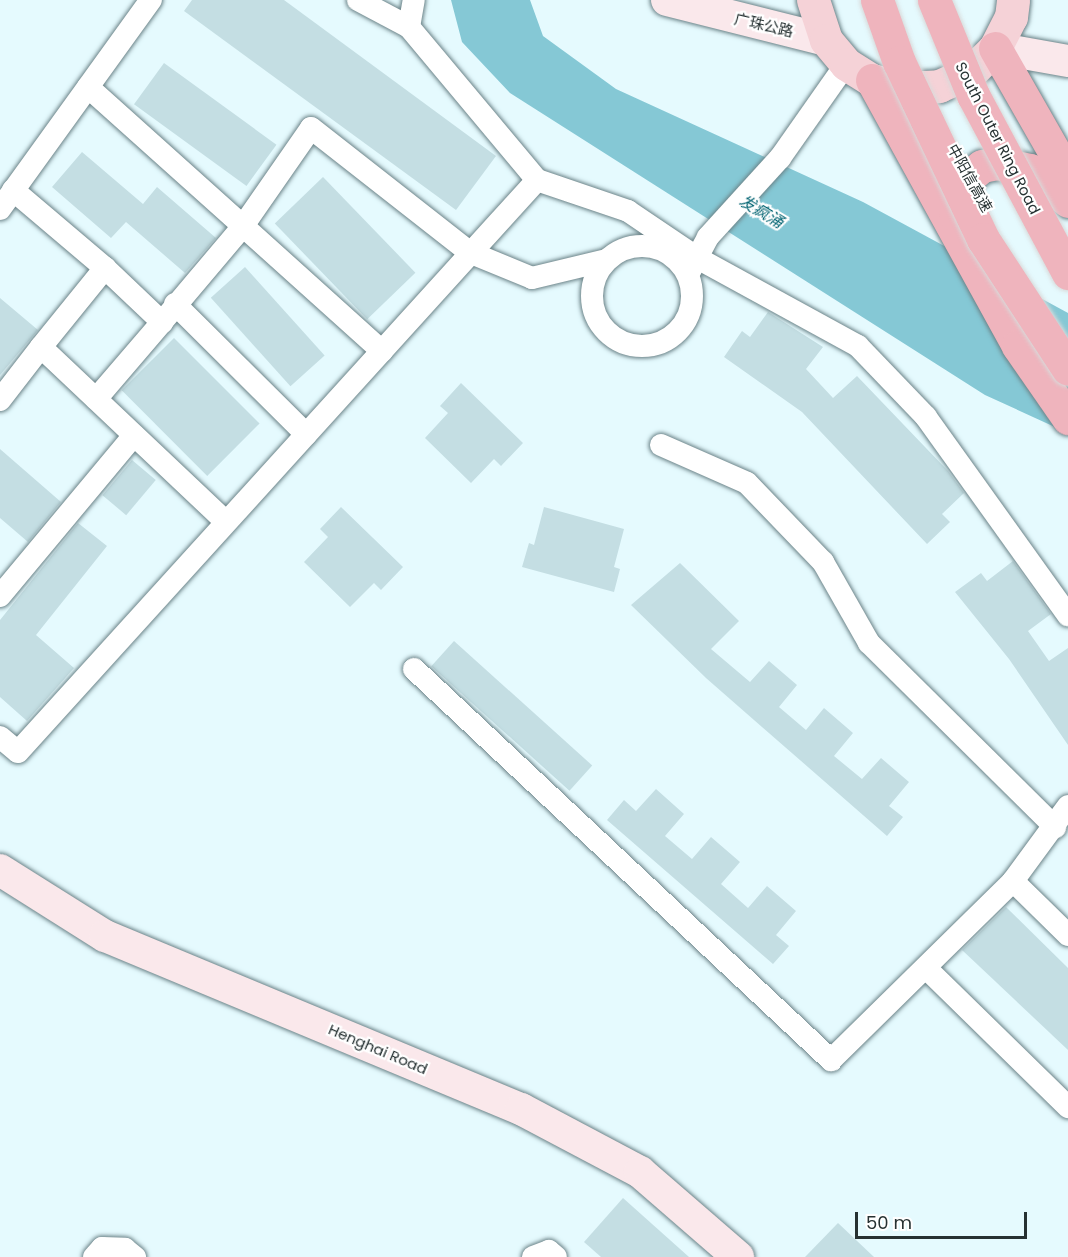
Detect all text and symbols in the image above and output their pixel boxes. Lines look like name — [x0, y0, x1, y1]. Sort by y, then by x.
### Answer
street label: 广珠公路 — [733, 9, 795, 41]
street label: South Outer Ring Road — [952, 59, 1044, 217]
street label: 中阳信高速 — [944, 141, 996, 215]
water label: 发疯涌 — [735, 191, 787, 233]
street label: Henghai Road — [326, 1020, 430, 1078]
scale bar — [858, 1200, 1030, 1238]
text: 50 m — [866, 1210, 912, 1235]

